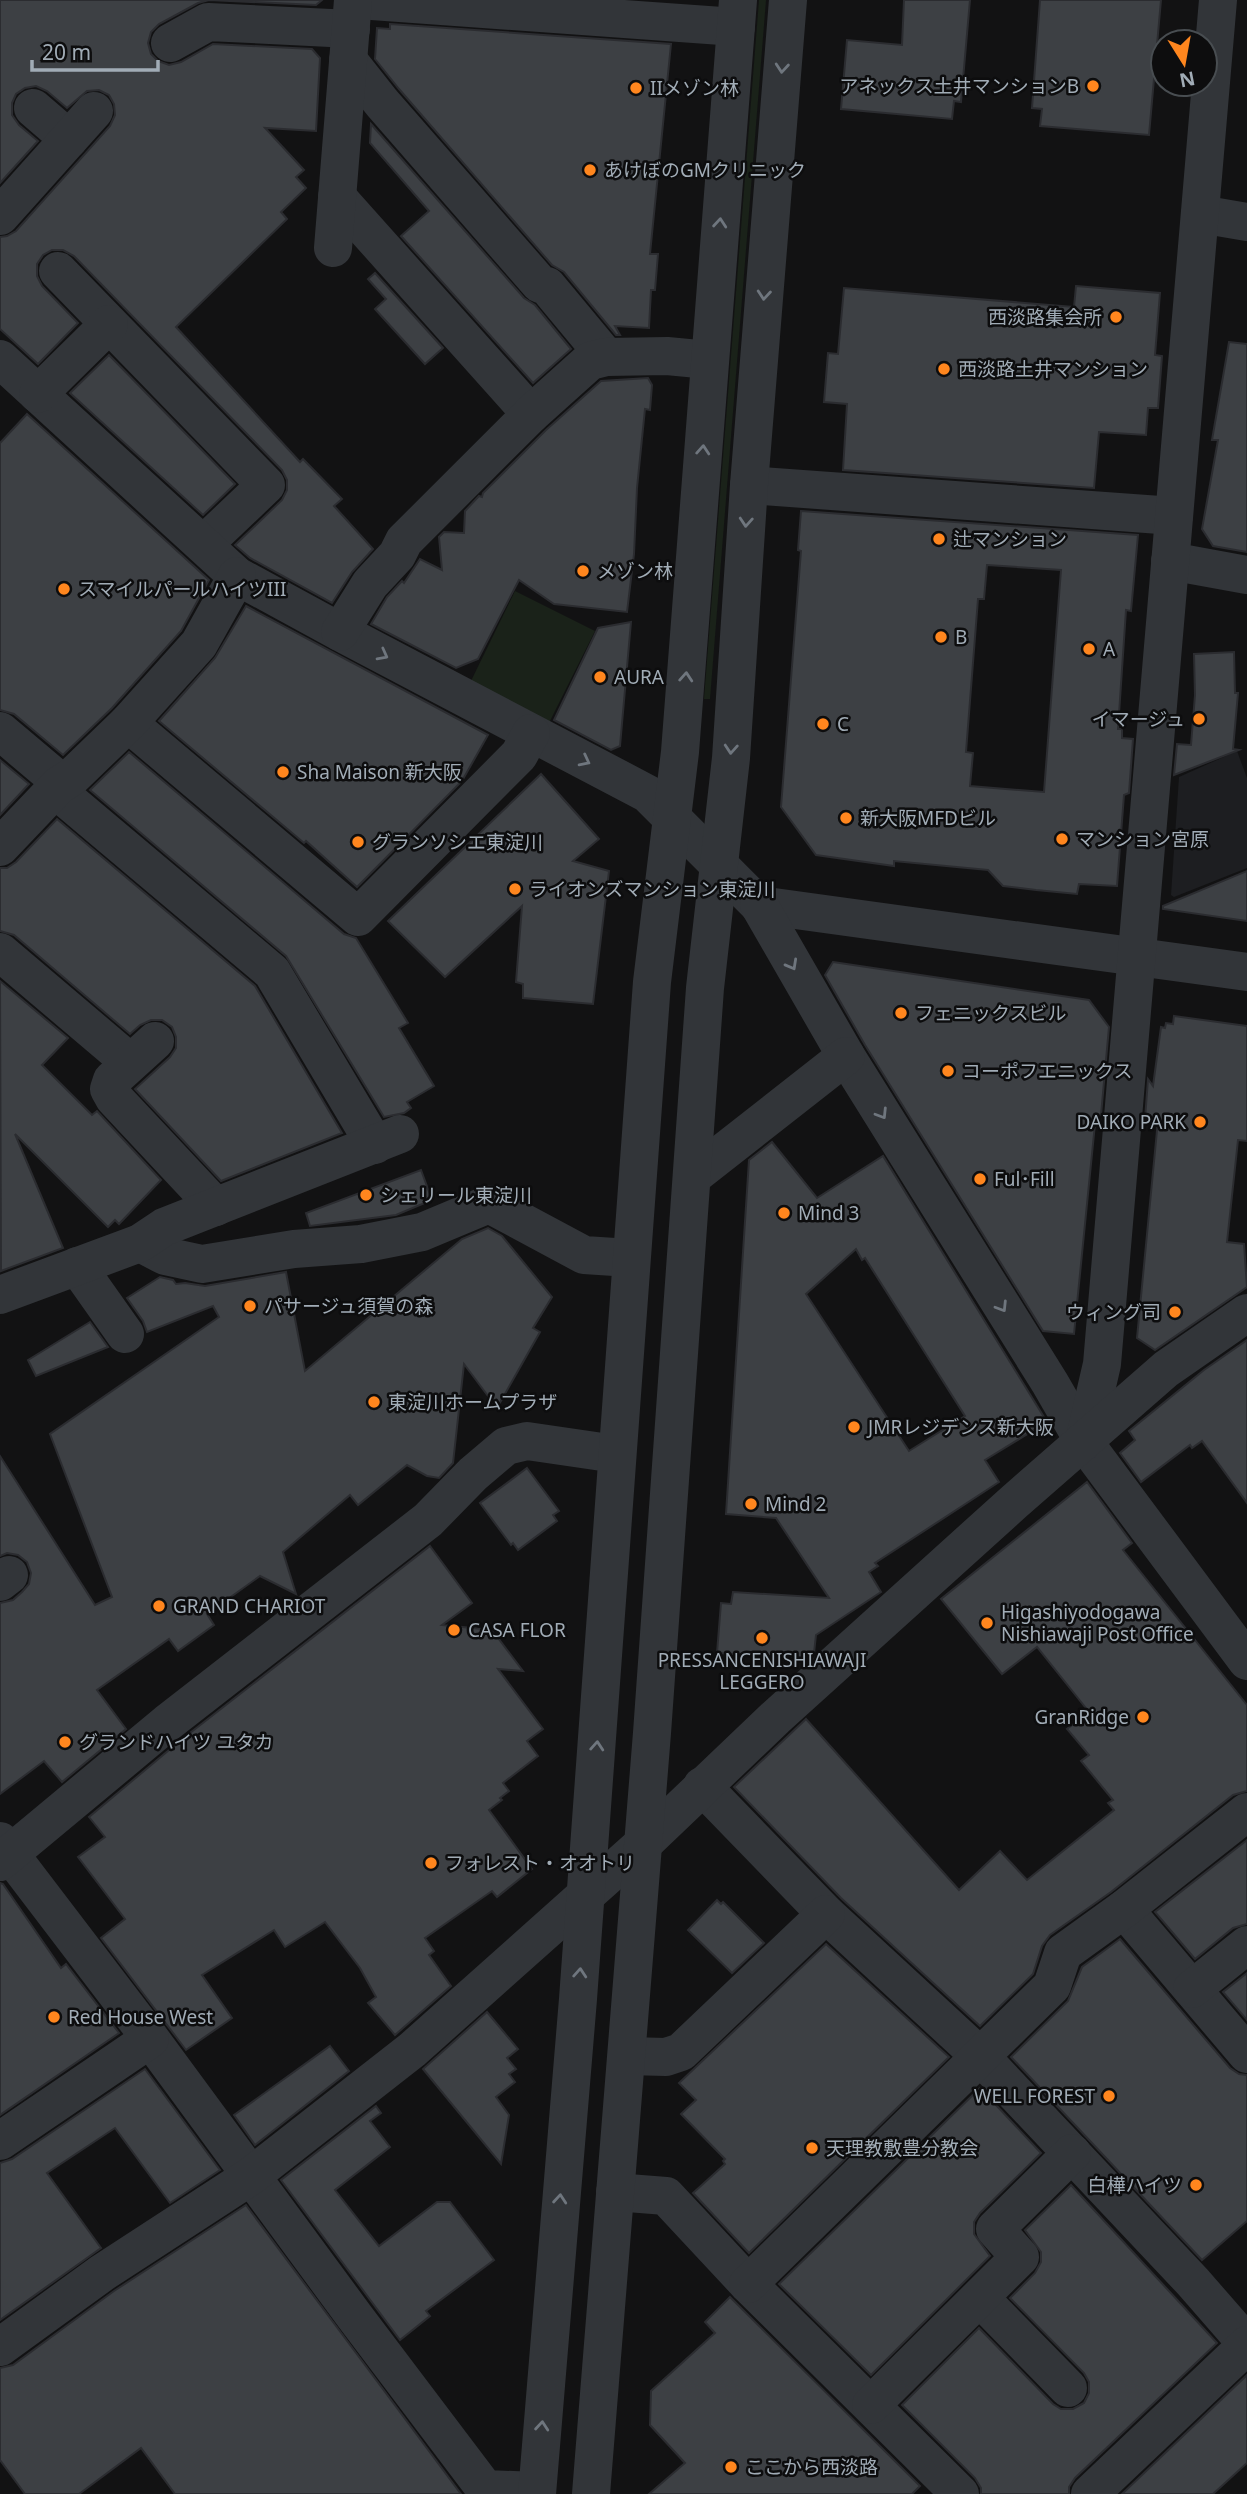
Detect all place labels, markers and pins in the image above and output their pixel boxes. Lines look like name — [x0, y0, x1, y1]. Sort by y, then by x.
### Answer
place label: アネックス土井マンションB — [839, 73, 1079, 99]
place label: IIメゾン林 — [650, 75, 739, 101]
marker: アネックス土井マンションB — [1085, 78, 1101, 94]
marker: IIメゾン林 — [628, 80, 644, 96]
place label: あけぼのGMクリニック — [604, 157, 806, 183]
marker: あけぼのGMクリニック — [582, 162, 598, 178]
place label: 西淡路集会所 — [988, 304, 1102, 330]
marker: 西淡路集会所 — [1108, 309, 1124, 325]
place label: 西淡路土井マンション — [958, 356, 1148, 382]
marker: 西淡路土井マンション — [936, 361, 952, 377]
place label: 辻マンション — [953, 526, 1067, 552]
marker: 辻マンション — [931, 531, 947, 547]
place label: メゾン林 — [597, 558, 673, 584]
marker: メゾン林 — [575, 563, 591, 579]
place label: スマイルパールハイツIII — [78, 576, 286, 602]
marker: スマイルパールハイツIII — [56, 581, 72, 597]
place label: B — [955, 624, 967, 650]
marker: B — [933, 629, 949, 645]
place label: A — [1103, 636, 1116, 662]
marker: A — [1081, 641, 1097, 657]
place label: AURA — [614, 664, 665, 690]
marker: AURA — [592, 669, 608, 685]
place label: イマージュ — [1092, 706, 1185, 732]
place label: C — [837, 711, 849, 737]
marker: イマージュ — [1191, 711, 1207, 727]
marker: C — [815, 716, 831, 732]
place label: Sha Maison 新大阪 — [297, 759, 462, 785]
marker: Sha Maison 新大阪 — [275, 764, 291, 780]
place label: 新大阪MFDビル — [860, 805, 996, 831]
marker: 新大阪MFDビル — [838, 810, 854, 826]
place label: マンション宮原 — [1076, 826, 1209, 852]
place label: グランソシエ東淀川 — [372, 829, 543, 855]
marker: マンション宮原 — [1054, 831, 1070, 847]
marker: グランソシエ東淀川 — [350, 834, 366, 850]
place label: ライオンズマンション東淀川 — [529, 876, 776, 902]
marker: ライオンズマンション東淀川 — [507, 881, 523, 897]
place label: フェニックスビル — [915, 1000, 1066, 1026]
marker: フェニックスビル — [893, 1005, 909, 1021]
place label: コーポフエニックス — [962, 1058, 1132, 1084]
marker: コーポフエニックス — [940, 1063, 956, 1079]
place label: DAIKO PARK — [1077, 1109, 1186, 1135]
marker: DAIKO PARK — [1192, 1114, 1208, 1130]
place label: Ful･Fill — [994, 1166, 1055, 1192]
marker: Ful･Fill — [972, 1171, 988, 1187]
place label: シェリール東淀川 — [380, 1182, 532, 1208]
marker: シェリール東淀川 — [358, 1187, 374, 1203]
place label: Mind 3 — [798, 1200, 859, 1226]
marker: Mind 3 — [776, 1205, 792, 1221]
place label: パサージュ須賀の森 — [264, 1293, 433, 1319]
marker: パサージュ須賀の森 — [242, 1298, 258, 1314]
place label: ウィング司 — [1066, 1299, 1161, 1325]
marker: ウィング司 — [1167, 1304, 1183, 1320]
place label: 東淀川ホームプラザ — [388, 1389, 557, 1415]
marker: 東淀川ホームプラザ — [366, 1394, 382, 1410]
place label: JMRレジデンス新大阪 — [866, 1414, 1054, 1440]
marker: JMRレジデンス新大阪 — [846, 1419, 862, 1435]
place label: Mind 2 — [765, 1491, 826, 1517]
marker: Mind 2 — [743, 1496, 759, 1512]
place label: GRAND CHARIOT — [173, 1593, 326, 1619]
marker: GRAND CHARIOT — [151, 1598, 167, 1614]
place label: Higashiyodogawa Nishiawaji Post Office — [1001, 1599, 1194, 1647]
marker: Higashiyodogawa Nishiawaji Post Office — [979, 1615, 995, 1631]
place label: CASA FLOR — [468, 1617, 566, 1643]
marker: CASA FLOR — [446, 1622, 462, 1638]
marker: PRESSANCENISHIAWAJI LEGGERO — [754, 1630, 770, 1646]
place label: PRESSANCENISHIAWAJI LEGGERO — [658, 1647, 866, 1695]
place label: GranRidge — [1034, 1704, 1129, 1730]
marker: GranRidge — [1135, 1709, 1151, 1725]
place label: グランドハイツ ユタカ — [79, 1729, 274, 1755]
marker: グランドハイツ ユタカ — [57, 1734, 73, 1750]
place label: フォレスト・オオトリ — [445, 1850, 635, 1876]
marker: フォレスト・オオトリ — [423, 1855, 439, 1871]
place label: Red House West — [68, 2004, 213, 2030]
marker: Red House West — [46, 2009, 62, 2025]
place label: WELL FOREST — [974, 2083, 1095, 2109]
marker: WELL FOREST — [1101, 2088, 1117, 2104]
place label: 天理教敷豊分教会 — [826, 2135, 978, 2161]
marker: 天理教敷豊分教会 — [804, 2140, 820, 2156]
place label: 白樺ハイツ — [1087, 2172, 1182, 2198]
marker: 白樺ハイツ — [1188, 2177, 1204, 2193]
place label: ここから西淡路 — [745, 2454, 878, 2480]
marker: ここから西淡路 — [723, 2459, 739, 2475]

